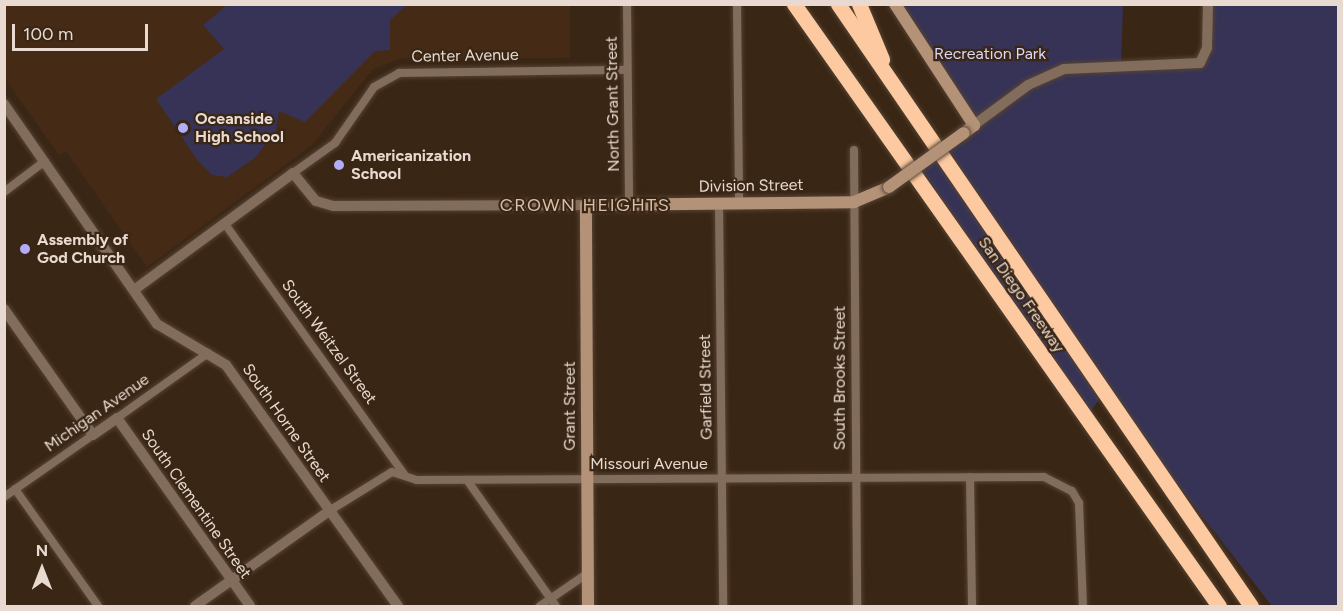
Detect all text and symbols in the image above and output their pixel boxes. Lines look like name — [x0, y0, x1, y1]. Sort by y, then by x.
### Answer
scale bar — [15, 12, 152, 50]
text: 100 m — [23, 23, 73, 45]
street label: North Grant Street — [602, 36, 624, 172]
park label: Recreation Park — [934, 44, 1046, 64]
street label: Center Avenue — [411, 45, 519, 67]
place label: Oceanside High School — [195, 109, 284, 147]
marker: Oceanside High School — [176, 121, 190, 135]
place label: Americanization School — [351, 146, 471, 184]
marker: Americanization School — [332, 158, 346, 172]
street label: Division Street — [698, 175, 804, 197]
district label: CROWN HEIGHTS — [500, 194, 670, 216]
place label: Assembly of God Church — [37, 230, 128, 268]
street label: San Diego Freeway — [974, 233, 1068, 357]
marker: Assembly of God Church — [18, 242, 32, 256]
street label: South Weitzel Street — [277, 276, 381, 408]
street label: South Brooks Street — [830, 306, 850, 450]
street label: Garfield Street — [695, 334, 717, 440]
street label: South Horne Street — [238, 360, 334, 486]
street label: Grant Street — [560, 361, 580, 451]
street label: Michigan Avenue — [41, 370, 153, 456]
street label: South Clementine Street — [137, 426, 255, 582]
street label: Missouri Avenue — [590, 454, 708, 474]
north arrow — [12, 539, 72, 599]
text: N — [36, 541, 48, 560]

